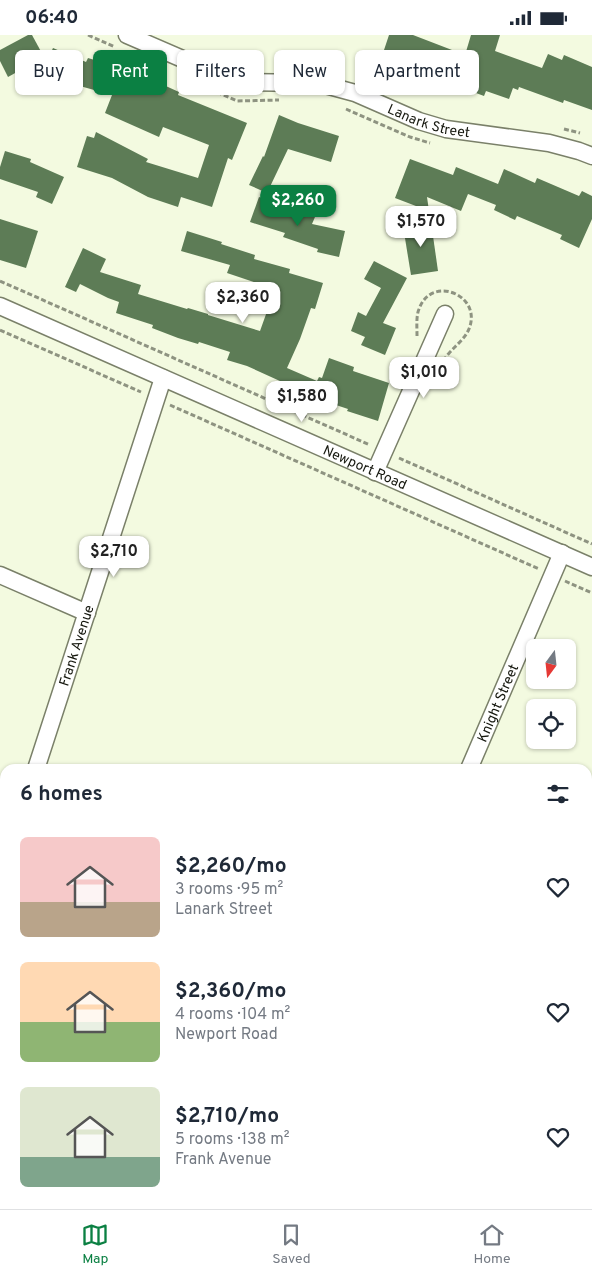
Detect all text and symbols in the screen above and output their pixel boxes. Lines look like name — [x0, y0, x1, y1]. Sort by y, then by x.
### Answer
text: 06:40 — [25, 6, 79, 30]
chip: Buy — [15, 50, 83, 95]
chip: Rent — [93, 50, 167, 95]
chip: Filters — [177, 50, 264, 95]
chip: New — [274, 50, 345, 95]
chip: Apartment — [355, 50, 479, 95]
street label: Lanark Street — [385, 101, 471, 142]
pin: $2,260 — [257, 185, 339, 227]
text: $2,260 — [271, 191, 325, 211]
pin: $1,570 — [380, 205, 462, 248]
text: $1,570 — [396, 212, 446, 232]
pin: $2,360 — [202, 281, 284, 324]
text: $2,360 — [216, 288, 270, 308]
pin: $1,010 — [383, 357, 465, 399]
text: $1,010 — [400, 363, 448, 383]
pin: $1,580 — [261, 381, 343, 423]
text: $1,580 — [277, 387, 327, 407]
street label: Newport Road — [320, 442, 409, 494]
pin: $2,710 — [73, 535, 155, 578]
text: $2,710 — [90, 542, 138, 562]
street label: Frank Avenue — [56, 603, 99, 689]
north arrow — [526, 639, 576, 689]
map controls — [526, 639, 576, 749]
street label: Knight Street — [475, 662, 523, 745]
button: locate — [526, 699, 576, 749]
icon: filters — [544, 780, 572, 808]
text: 6 homes — [20, 781, 103, 808]
text: $2,260/mo — [175, 853, 287, 880]
icon: home — [60, 857, 120, 917]
icon: heart — [544, 873, 572, 901]
text: 3 rooms · 95 m² — [175, 880, 283, 900]
text: Lanark Street — [175, 900, 273, 920]
text: $2,360/mo — [175, 978, 286, 1005]
icon: home — [60, 982, 120, 1042]
icon: heart — [544, 998, 572, 1026]
text: 4 rooms · 104 m² — [175, 1005, 290, 1025]
text: Newport Road — [175, 1025, 278, 1045]
text: $2,710/mo — [175, 1103, 279, 1130]
icon: home — [60, 1107, 120, 1167]
icon: heart — [544, 1123, 572, 1151]
text: 5 rooms · 138 m² — [175, 1130, 290, 1150]
text: Frank Avenue — [175, 1150, 271, 1170]
tab: Map — [81, 1221, 109, 1268]
tab: Saved — [272, 1221, 311, 1268]
tab: Home — [473, 1221, 511, 1268]

